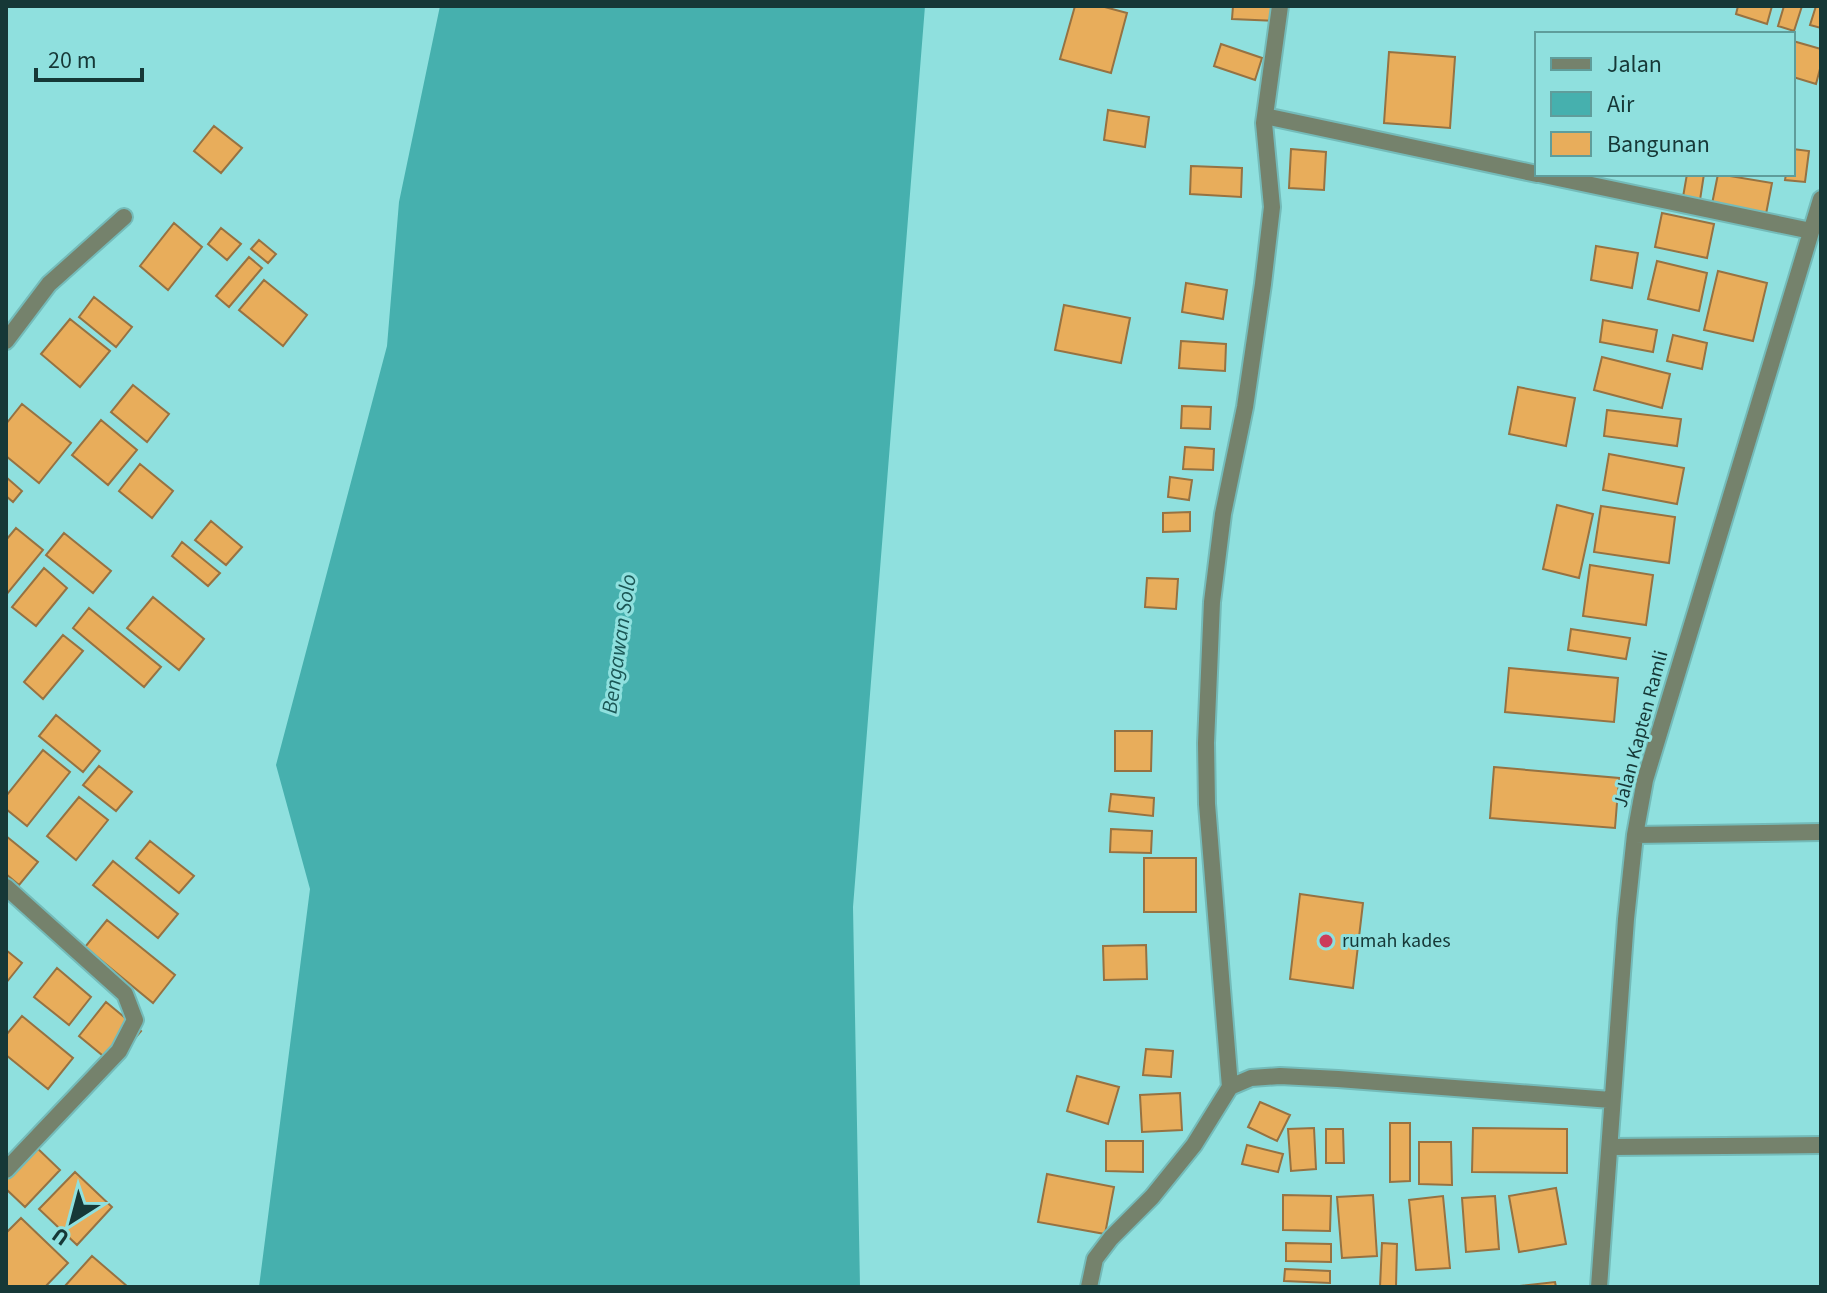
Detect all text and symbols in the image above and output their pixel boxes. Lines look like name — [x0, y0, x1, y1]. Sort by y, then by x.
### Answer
scale bar — [36, 32, 142, 82]
legend — [1535, 32, 1795, 176]
text: 20 m — [48, 43, 97, 78]
text: Jalan — [1607, 47, 1662, 82]
text: Air — [1607, 87, 1635, 122]
text: Bangunan — [1607, 127, 1710, 162]
water label: Bengawan Solo — [593, 572, 645, 716]
street label: Jalan Kapten Ramli — [1607, 647, 1675, 811]
place label: rumah kades — [1342, 927, 1451, 955]
marker: rumah kades — [1317, 932, 1335, 950]
north arrow — [32, 1181, 112, 1261]
text: U — [46, 1219, 76, 1254]

